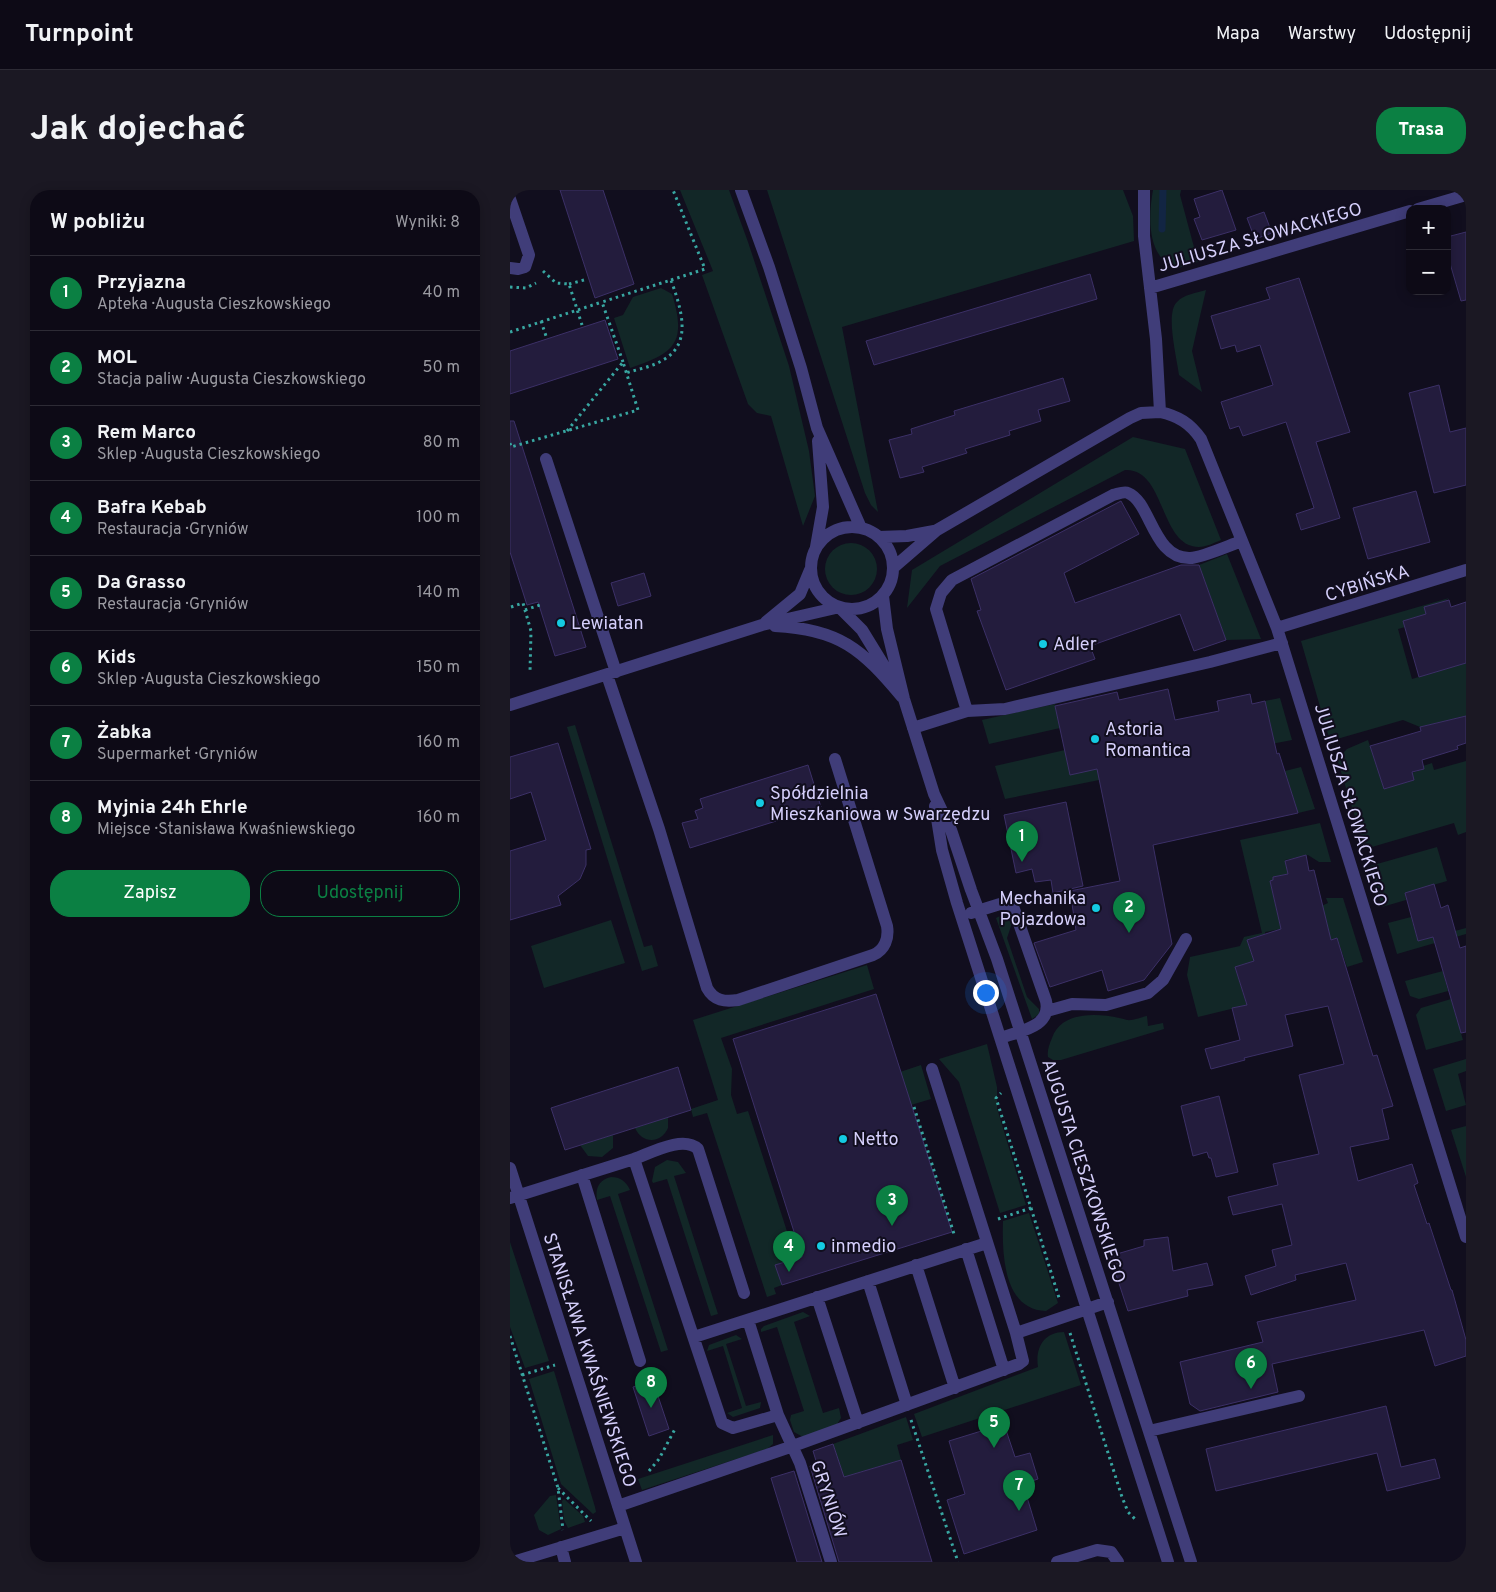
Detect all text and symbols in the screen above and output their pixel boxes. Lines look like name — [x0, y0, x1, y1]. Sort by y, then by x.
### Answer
text: Turnpoint — [25, 20, 134, 50]
text: Mapa — [1216, 23, 1260, 46]
text: Warstwy — [1288, 23, 1356, 46]
text: Udostępnij — [1384, 23, 1471, 46]
button: Trasa — [1376, 107, 1466, 154]
text: Jak dojechać — [30, 108, 246, 152]
street label: JULIUSZA SŁOWACKIEGO — [1156, 198, 1365, 279]
map controls — [1406, 205, 1451, 295]
button: + — [1406, 205, 1451, 250]
text: W pobliżu — [50, 209, 145, 236]
text: Wyniki: 8 — [395, 213, 460, 233]
button: − — [1406, 250, 1451, 295]
text: Przyjazna — [97, 271, 186, 295]
text: 1 — [63, 283, 69, 303]
text: 40 m — [422, 283, 460, 303]
text: Apteka · Augusta Cieszkowskiego — [97, 295, 331, 315]
text: MOL — [97, 346, 137, 370]
text: 2 — [61, 358, 71, 378]
text: 50 m — [423, 358, 460, 378]
text: Stacja paliw · Augusta Cieszkowskiego — [97, 370, 366, 390]
text: Rem Marco — [97, 421, 196, 445]
text: 3 — [61, 433, 71, 453]
text: 80 m — [423, 433, 460, 453]
text: Sklep · Augusta Cieszkowskiego — [97, 445, 320, 465]
text: Bafra Kebab — [97, 496, 207, 520]
text: 4 — [61, 508, 71, 528]
text: 100 m — [416, 508, 460, 528]
text: Restauracja · Gryniów — [97, 520, 248, 540]
street label: CYBIŃSKA — [1322, 559, 1412, 608]
text: Da Grasso — [97, 571, 186, 595]
text: 5 — [61, 583, 71, 603]
text: 140 m — [417, 583, 460, 603]
text: Restauracja · Gryniów — [97, 595, 248, 615]
place label: Lewiatan — [571, 613, 644, 636]
marker: Lewiatan — [555, 617, 567, 629]
place label: Adler — [1053, 634, 1097, 657]
marker: Adler — [1037, 638, 1049, 650]
text: Kids — [97, 646, 136, 670]
text: 6 — [61, 658, 71, 678]
text: 150 m — [417, 658, 460, 678]
text: Sklep · Augusta Cieszkowskiego — [97, 670, 320, 690]
street label: JULIUSZA SŁOWACKIEGO — [1308, 701, 1391, 910]
place label: Astoria Romantica — [1105, 719, 1191, 763]
text: Żabka — [97, 721, 152, 745]
text: 7 — [62, 733, 70, 753]
text: 160 m — [417, 733, 460, 753]
marker: Astoria Romantica — [1089, 733, 1101, 745]
text: Supermarket · Gryniów — [97, 745, 258, 765]
place label: Spółdzielnia Mieszkaniowa w Swarzędzu — [770, 783, 990, 827]
text: Myjnia 24h Ehrle — [97, 796, 248, 820]
marker: Spółdzielnia Mieszkaniowa w Swarzędzu — [754, 797, 766, 809]
text: 8 — [61, 808, 71, 828]
text: 160 m — [417, 808, 460, 828]
text: Miejsce · Stanisława Kwaśniewskiego — [97, 820, 356, 840]
pin: 1 — [1006, 821, 1038, 862]
button: Zapisz — [50, 870, 250, 917]
button: Udostępnij — [260, 870, 460, 917]
place label: Mechanika Pojazdowa — [999, 888, 1086, 932]
pin: 2 — [1113, 892, 1145, 933]
marker: Mechanika Pojazdowa — [1090, 902, 1102, 914]
your location — [973, 980, 999, 1006]
street label: AUGUSTA CIESZKOWSKIEGO — [1035, 1056, 1130, 1287]
place label: Netto — [853, 1129, 899, 1152]
marker: Netto — [837, 1133, 849, 1145]
pin: 3 — [876, 1185, 908, 1226]
street label: STANISŁAWA KWAŚNIEWSKIEGO — [536, 1230, 643, 1491]
pin: 4 — [773, 1231, 805, 1272]
place label: inmedio — [831, 1236, 896, 1259]
marker: inmedio — [815, 1240, 827, 1252]
pin: 6 — [1235, 1348, 1267, 1389]
pin: 8 — [635, 1367, 667, 1408]
pin: 5 — [978, 1407, 1010, 1448]
street label: GRYNIÓW — [804, 1457, 853, 1541]
pin: 7 — [1003, 1470, 1035, 1511]

